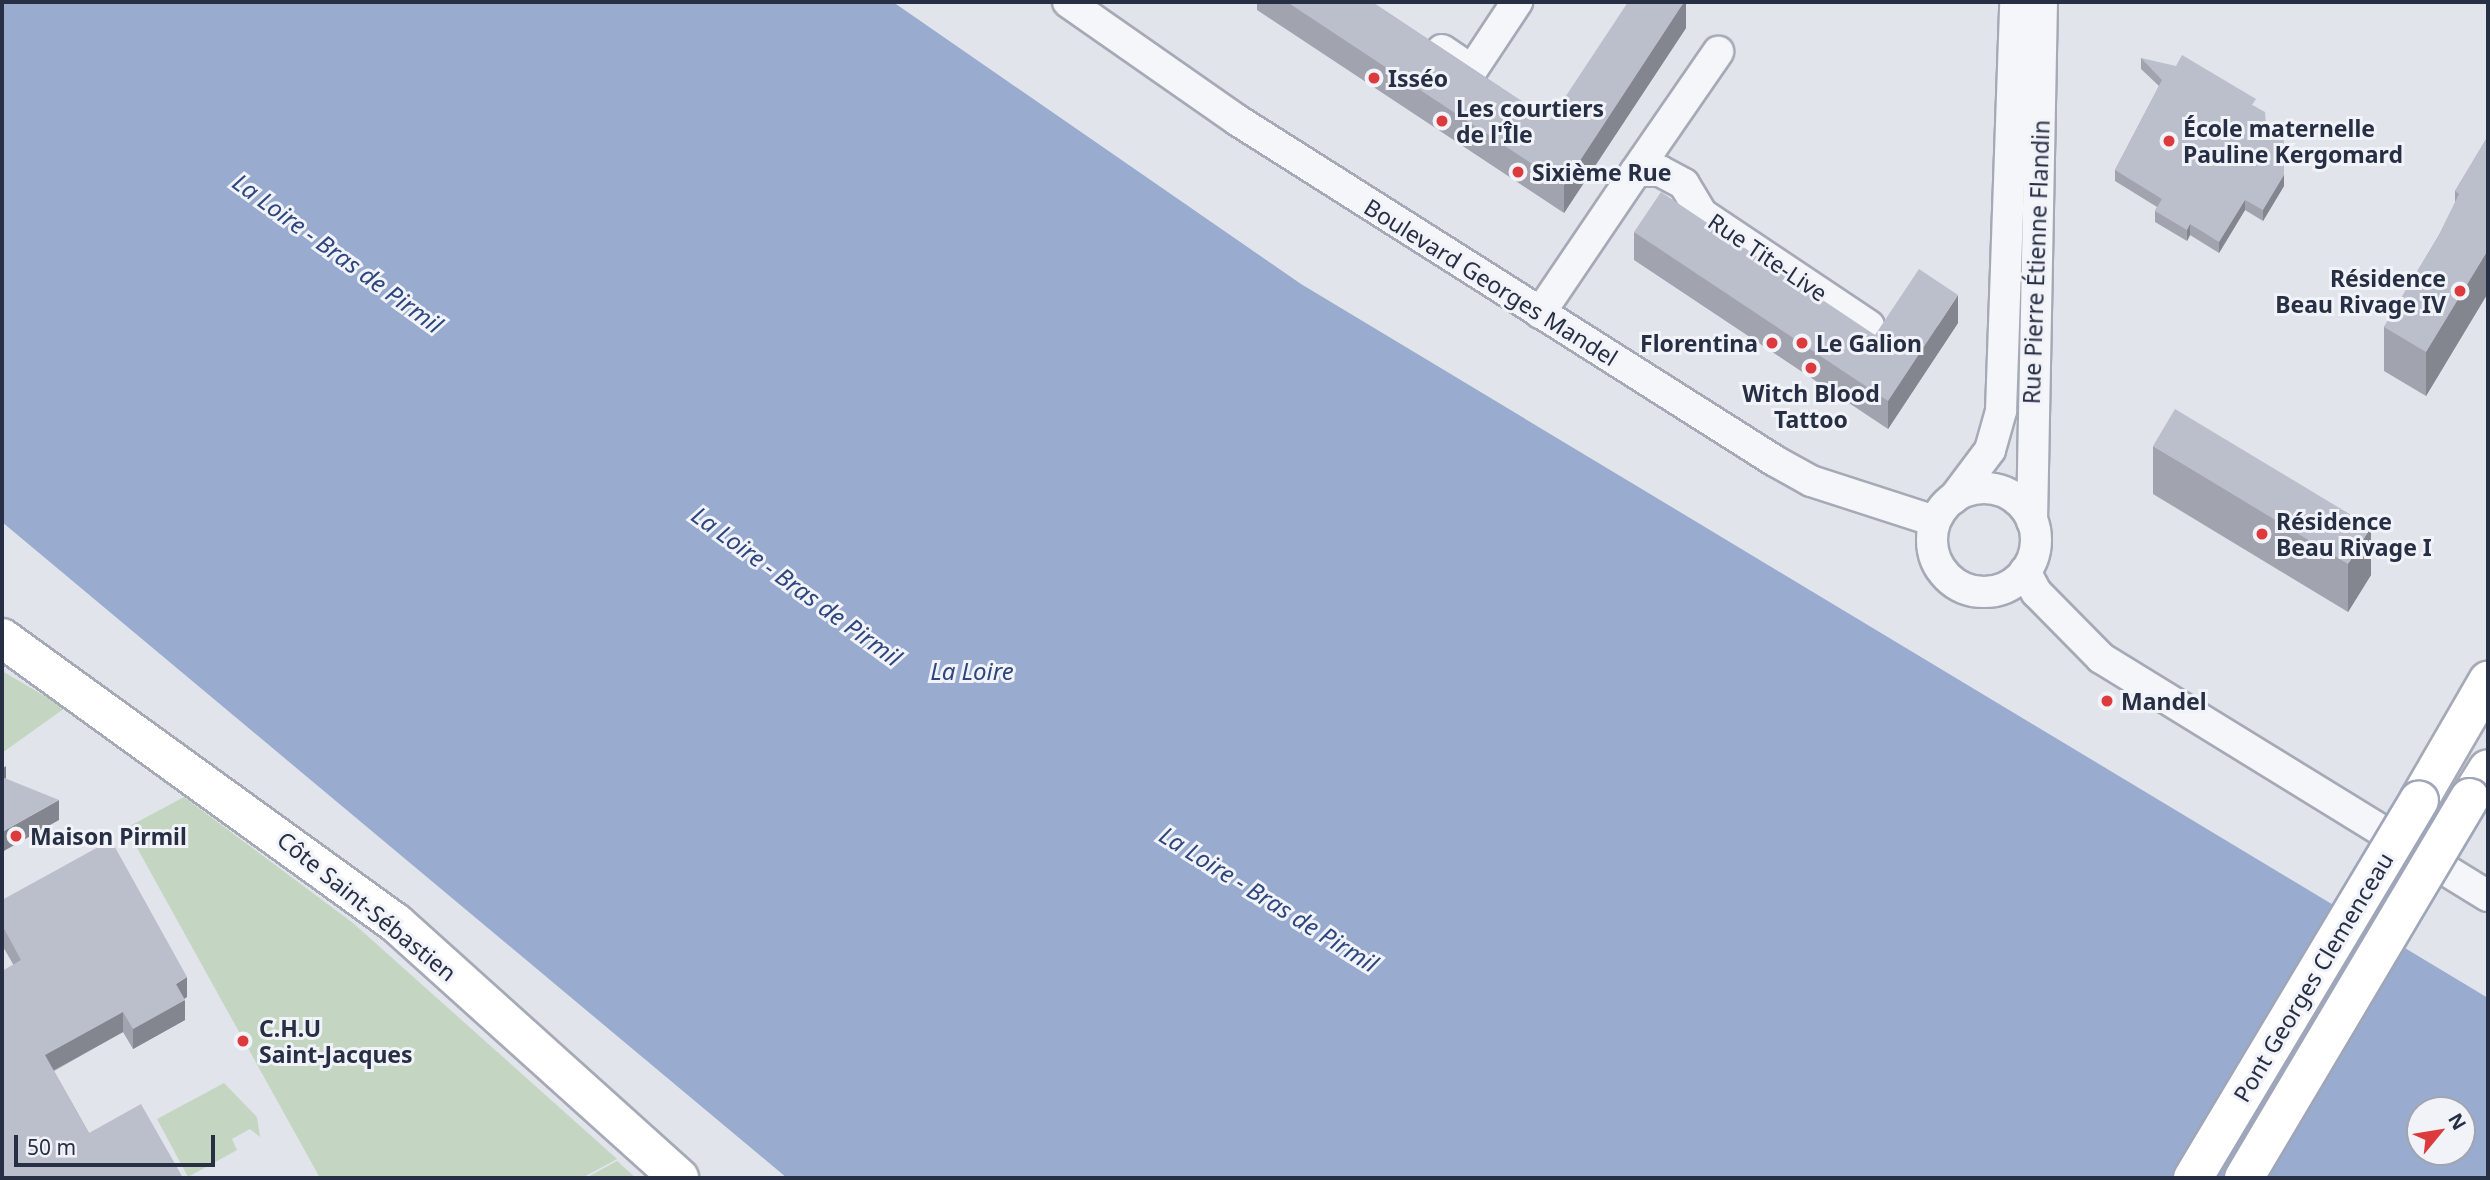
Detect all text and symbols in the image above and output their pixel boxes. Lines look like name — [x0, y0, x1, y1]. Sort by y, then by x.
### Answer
place label: Isséo — [1388, 64, 1448, 92]
marker: Isséo — [1366, 70, 1382, 86]
place label: Les courtiers de l'Île — [1456, 94, 1604, 148]
marker: Les courtiers de l'Île — [1434, 113, 1450, 129]
place label: École maternelle Pauline Kergomard — [2183, 114, 2403, 168]
street label: Rue Pierre Étienne Flandin — [2017, 119, 2055, 405]
marker: École maternelle Pauline Kergomard — [2161, 133, 2177, 149]
place label: Sixième Rue — [1532, 158, 1671, 186]
marker: Sixième Rue — [1510, 164, 1526, 180]
water label: La Loire - Bras de Pirmil — [228, 167, 448, 339]
street label: Boulevard Georges Mandel — [1359, 193, 1623, 371]
street label: Rue Tite-Live — [1703, 207, 1833, 307]
place label: Résidence Beau Rivage IV — [2275, 264, 2446, 318]
marker: Résidence Beau Rivage IV — [2452, 283, 2468, 299]
place label: Florentina — [1640, 329, 1758, 357]
place label: Le Galion — [1816, 329, 1922, 357]
marker: Florentina — [1764, 335, 1780, 351]
marker: Le Galion — [1794, 335, 1810, 351]
marker: Witch Blood Tattoo — [1803, 360, 1819, 376]
place label: Witch Blood Tattoo — [1742, 379, 1880, 433]
water label: La Loire - Bras de Pirmil — [687, 500, 907, 672]
place label: Résidence Beau Rivage I — [2276, 507, 2432, 561]
marker: Résidence Beau Rivage I — [2254, 526, 2270, 542]
water label: La Loire — [930, 657, 1014, 685]
place label: Mandel — [2121, 687, 2207, 715]
marker: Mandel — [2099, 693, 2115, 709]
water label: La Loire - Bras de Pirmil — [1154, 820, 1384, 978]
place label: Maison Pirmil — [30, 822, 187, 850]
street label: Côte Saint-Sébastien — [272, 825, 462, 987]
marker: Maison Pirmil — [8, 828, 24, 844]
street label: Pont Georges Clemenceau — [2227, 847, 2399, 1107]
place label: C.H.U Saint-Jacques — [259, 1014, 413, 1068]
marker: C.H.U Saint-Jacques — [233, 1031, 253, 1051]
north arrow — [2406, 1096, 2476, 1166]
text: N — [2442, 1108, 2473, 1135]
scale bar — [18, 1120, 219, 1164]
text: 50 m — [27, 1133, 76, 1161]

